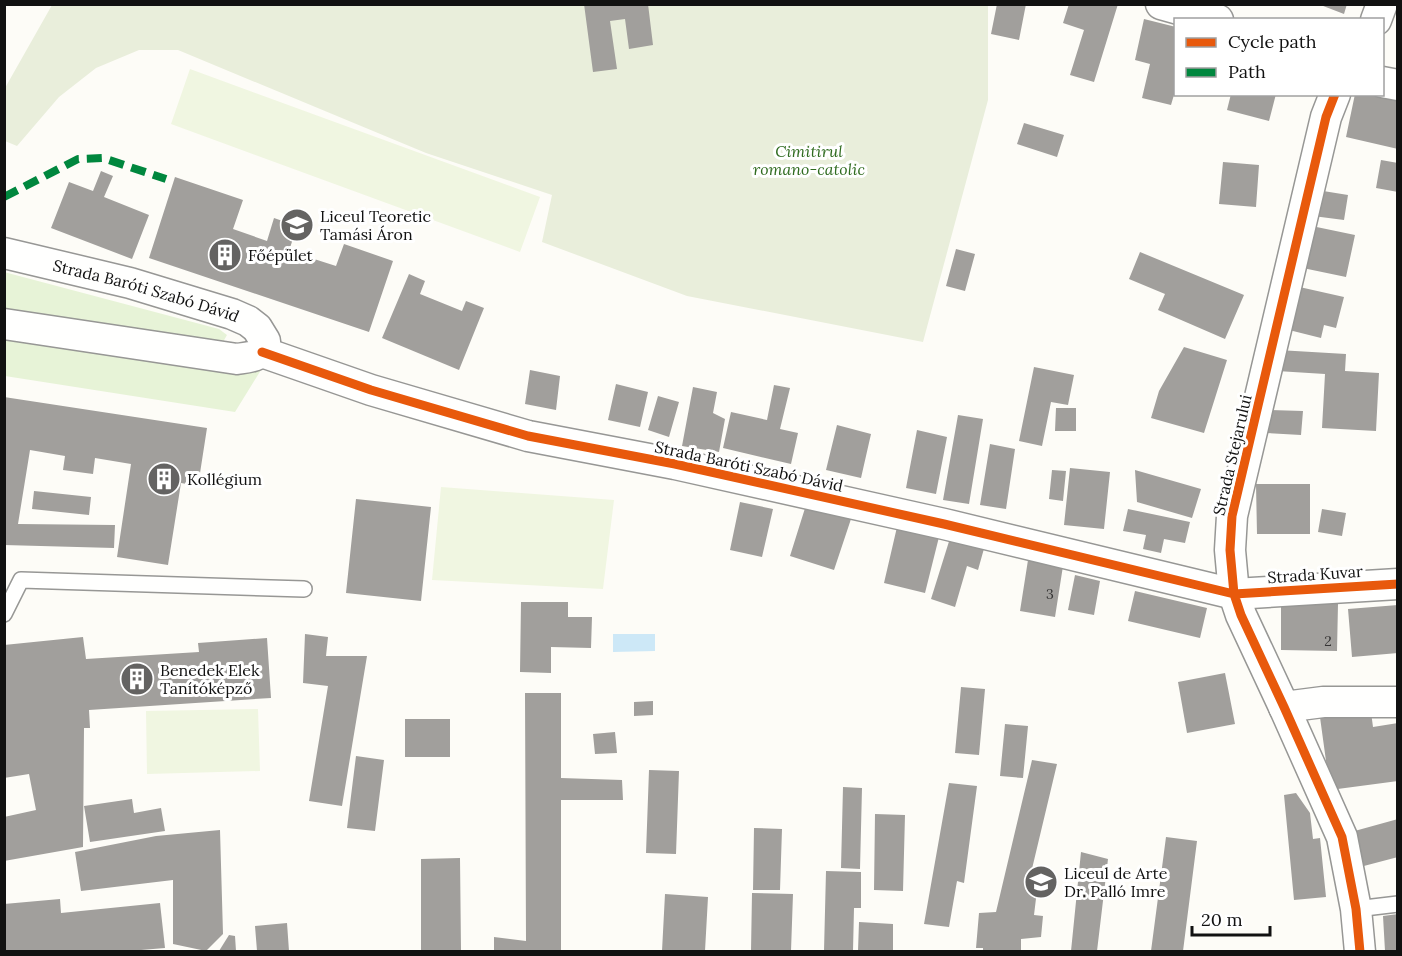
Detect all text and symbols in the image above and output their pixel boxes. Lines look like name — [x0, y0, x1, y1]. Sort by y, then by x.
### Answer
legend — [1174, 18, 1384, 96]
text: Cycle path — [1228, 30, 1317, 53]
text: Path — [1228, 60, 1266, 83]
park label: Cimitirul romano-catolic — [753, 141, 865, 179]
place label: Liceul Teoretic Tamási Áron — [320, 206, 431, 244]
school or university icon: Liceul Teoretic Tamási Áron — [279, 207, 315, 243]
building icon: Főépület — [207, 237, 243, 273]
place label: Főépület — [248, 245, 314, 265]
street label: Strada Baróti Szabó Dávid — [51, 255, 243, 326]
street label: Strada Stejarului — [1208, 393, 1256, 517]
street label: Strada Baróti Szabó Dávid — [653, 436, 845, 496]
building icon: Kollégium — [146, 461, 182, 497]
place label: Kollégium — [187, 469, 262, 489]
street label: Strada Kuvar — [1267, 561, 1363, 587]
house number: 3 — [1046, 585, 1054, 603]
house number: 2 — [1324, 632, 1332, 650]
place label: Benedek Elek Tanítóképző — [160, 660, 260, 698]
building icon: Benedek Elek Tanítóképző — [119, 661, 155, 697]
place label: Liceul de Arte Dr. Palló Imre — [1064, 863, 1168, 901]
school or university icon: Liceul de Arte Dr. Palló Imre — [1023, 864, 1059, 900]
scale bar — [1192, 899, 1270, 937]
text: 20 m — [1201, 908, 1243, 931]

